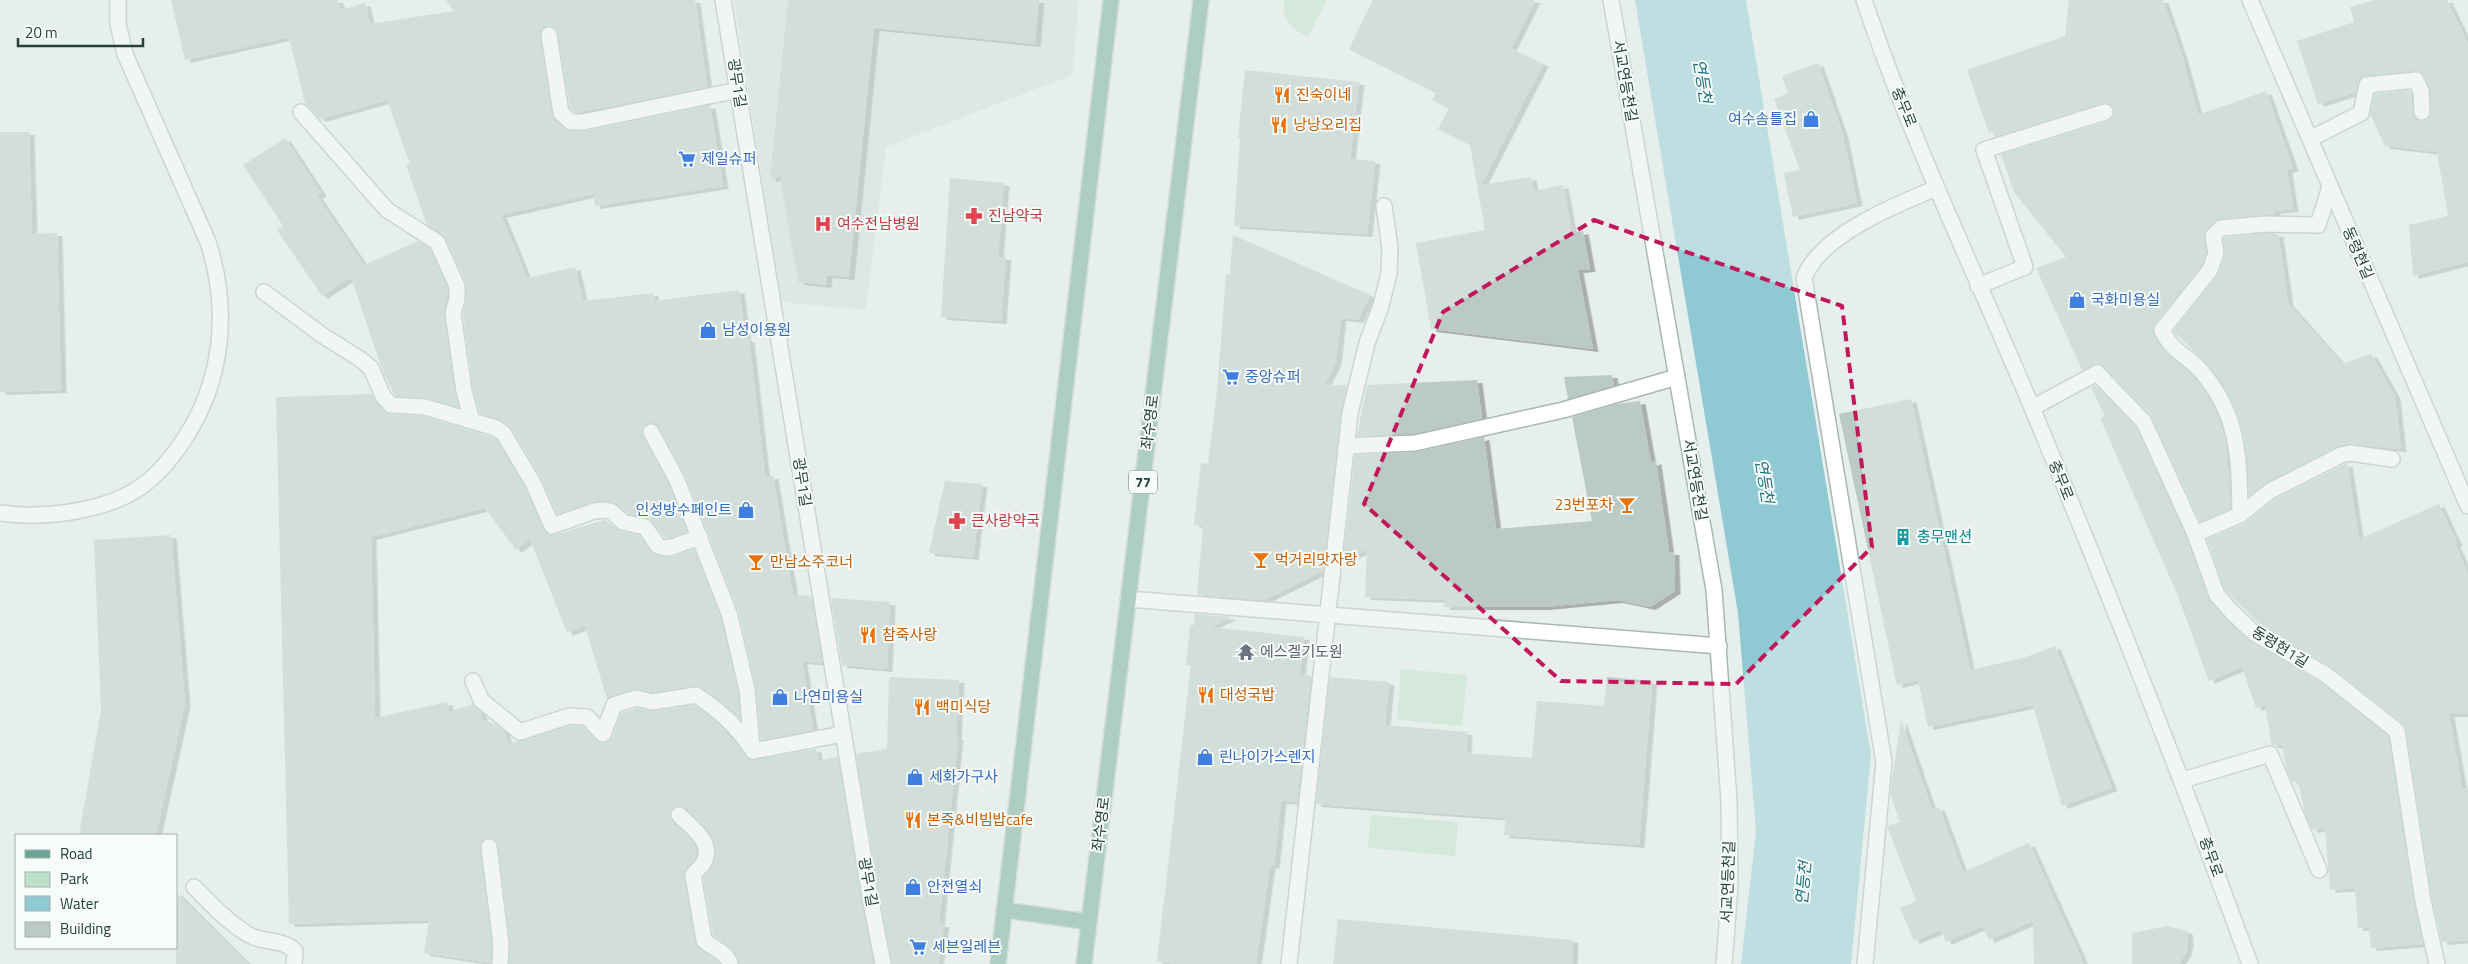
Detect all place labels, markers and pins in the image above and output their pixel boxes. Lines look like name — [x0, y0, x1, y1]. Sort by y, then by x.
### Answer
place label: 진숙이네 — [1296, 83, 1351, 106]
restaurant icon: 진숙이네 — [1272, 85, 1292, 105]
place label: 여수솜틀집 — [1728, 107, 1797, 130]
shop icon: 여수솜틀집 — [1801, 109, 1821, 129]
place label: 낭낭오리집 — [1293, 113, 1362, 136]
restaurant icon: 낭낭오리집 — [1269, 115, 1289, 135]
place label: 제일슈퍼 — [701, 147, 756, 170]
supermarket icon: 제일슈퍼 — [677, 149, 697, 169]
place label: 진남약국 — [988, 204, 1043, 227]
pharmacy icon: 진남약국 — [964, 206, 984, 226]
place label: 여수전남병원 — [837, 212, 920, 235]
hospital icon: 여수전남병원 — [813, 214, 833, 234]
place label: 국화미용실 — [2091, 288, 2160, 311]
shop icon: 국화미용실 — [2067, 290, 2087, 310]
place label: 남성이용원 — [722, 318, 791, 341]
shop icon: 남성이용원 — [698, 320, 718, 340]
place label: 중앙슈퍼 — [1245, 365, 1300, 388]
supermarket icon: 중앙슈퍼 — [1221, 367, 1241, 387]
place label: 23번포차 — [1555, 493, 1613, 516]
bar icon: 23번포차 — [1617, 495, 1637, 515]
place label: 인성방수페인트 — [635, 498, 732, 521]
shop icon: 인성방수페인트 — [736, 500, 756, 520]
place label: 큰사랑약국 — [971, 509, 1040, 532]
pharmacy icon: 큰사랑약국 — [947, 511, 967, 531]
place label: 충무맨션 — [1917, 525, 1972, 548]
building icon: 충무맨션 — [1893, 527, 1913, 547]
place label: 먹거리맛자랑 — [1275, 548, 1358, 571]
place label: 만남소주코너 — [770, 550, 853, 573]
bar icon: 먹거리맛자랑 — [1251, 550, 1271, 570]
bar icon: 만남소주코너 — [746, 552, 766, 572]
place label: 참죽사랑 — [882, 623, 937, 646]
restaurant icon: 참죽사랑 — [858, 625, 878, 645]
place label: 에스겔기도원 — [1260, 640, 1343, 663]
temple icon: 에스겔기도원 — [1236, 642, 1256, 662]
place label: 대성국밥 — [1220, 683, 1275, 706]
place label: 나연미용실 — [794, 685, 863, 708]
restaurant icon: 대성국밥 — [1196, 685, 1216, 705]
shop icon: 나연미용실 — [770, 687, 790, 707]
place label: 백미식당 — [936, 695, 991, 718]
restaurant icon: 백미식당 — [912, 697, 932, 717]
place label: 린나이가스렌지 — [1219, 745, 1316, 768]
shop icon: 린나이가스렌지 — [1195, 747, 1215, 767]
place label: 세화가구사 — [929, 765, 998, 788]
shop icon: 세화가구사 — [905, 767, 925, 787]
place label: 본죽&비빔밥cafe — [927, 808, 1033, 831]
restaurant icon: 본죽&비빔밥cafe — [903, 810, 923, 830]
place label: 안전열쇠 — [927, 875, 982, 898]
shop icon: 안전열쇠 — [903, 877, 923, 897]
place label: 세븐일레븐 — [932, 935, 1001, 958]
supermarket icon: 세븐일레븐 — [908, 937, 928, 957]

